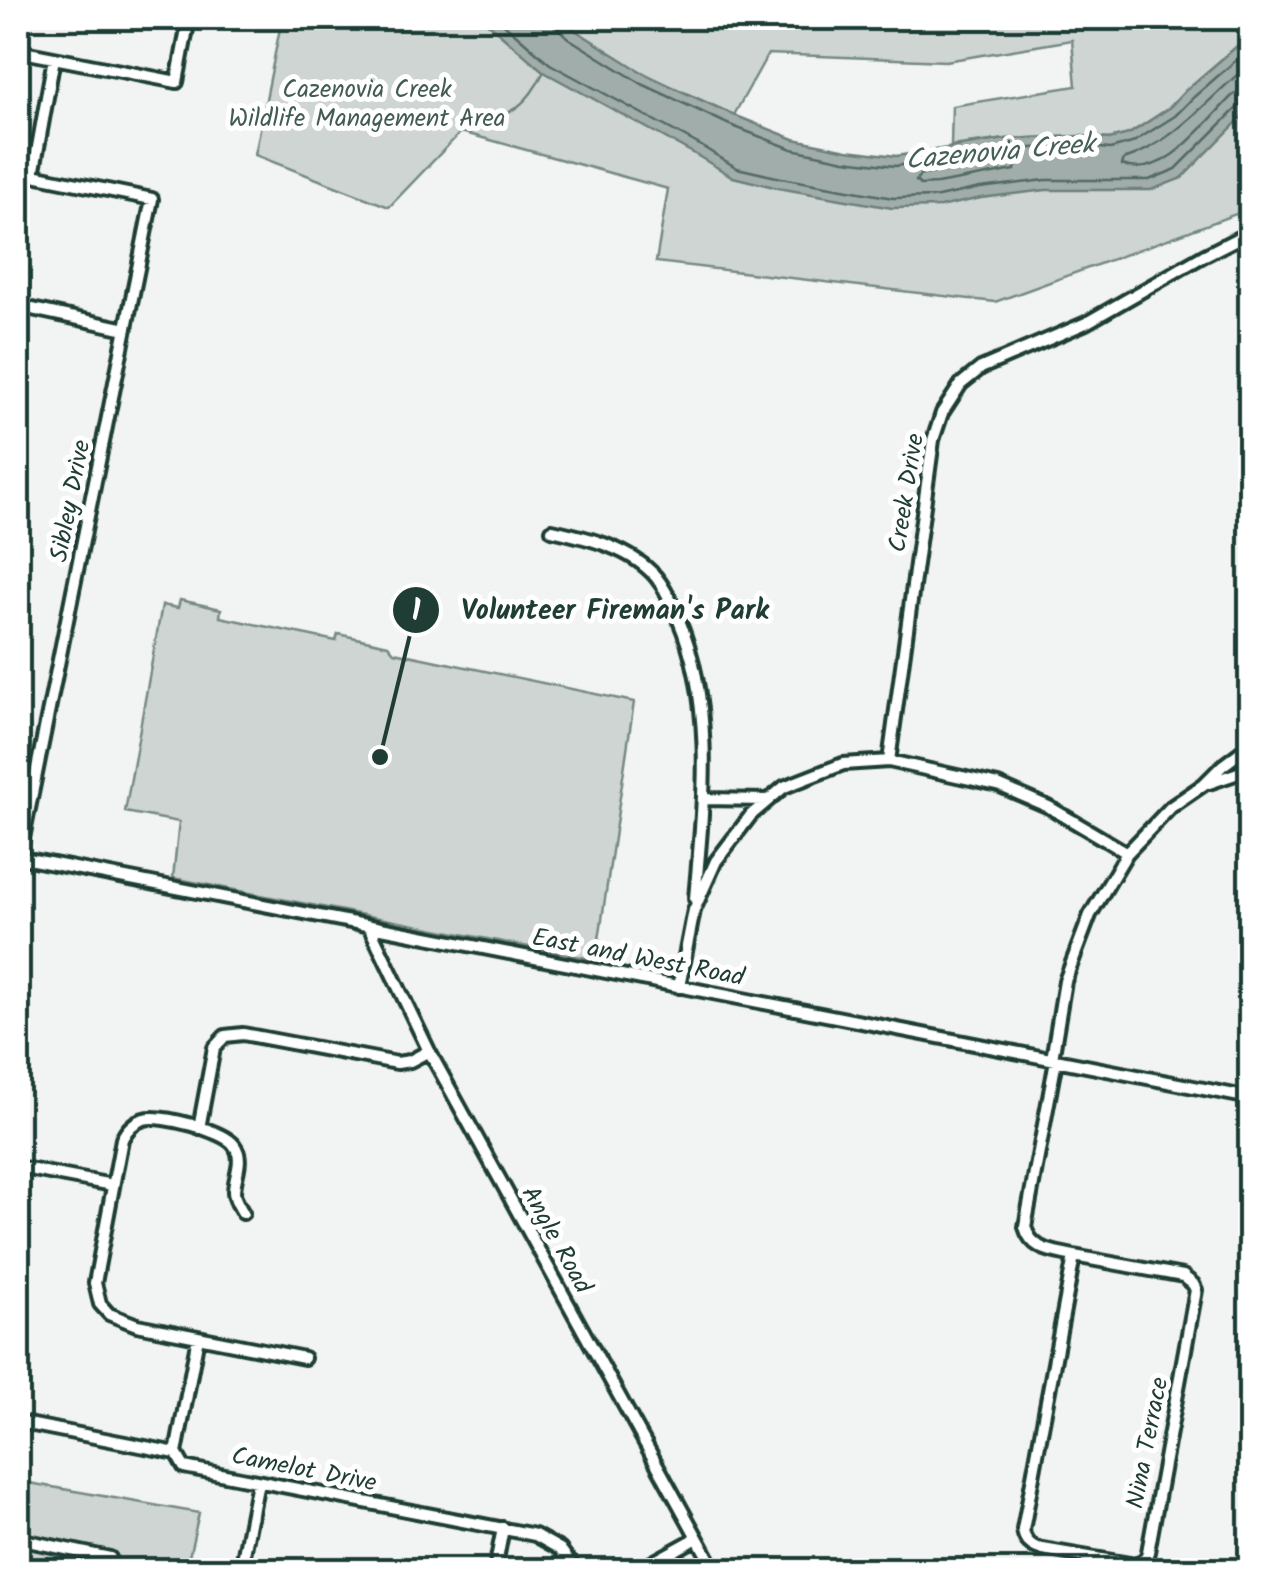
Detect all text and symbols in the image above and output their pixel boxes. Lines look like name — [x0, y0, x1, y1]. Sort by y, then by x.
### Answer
park label: Cazenovia Creek Wildlife Management Area — [228, 70, 506, 139]
water label: Cazenovia Creek — [904, 122, 1100, 184]
street label: Creek Drive — [878, 431, 936, 555]
street label: Sibley Drive — [40, 436, 102, 566]
callout: Volunteer Fireman's Park — [391, 581, 789, 639]
text: 1 — [411, 588, 421, 636]
text: Volunteer Fireman's Park — [461, 589, 770, 634]
street label: East and West Road — [528, 918, 749, 998]
street label: Angle Road — [510, 1179, 603, 1303]
street label: Nina Terrace — [1116, 1374, 1180, 1512]
street label: Camelot Drive — [228, 1436, 380, 1504]

